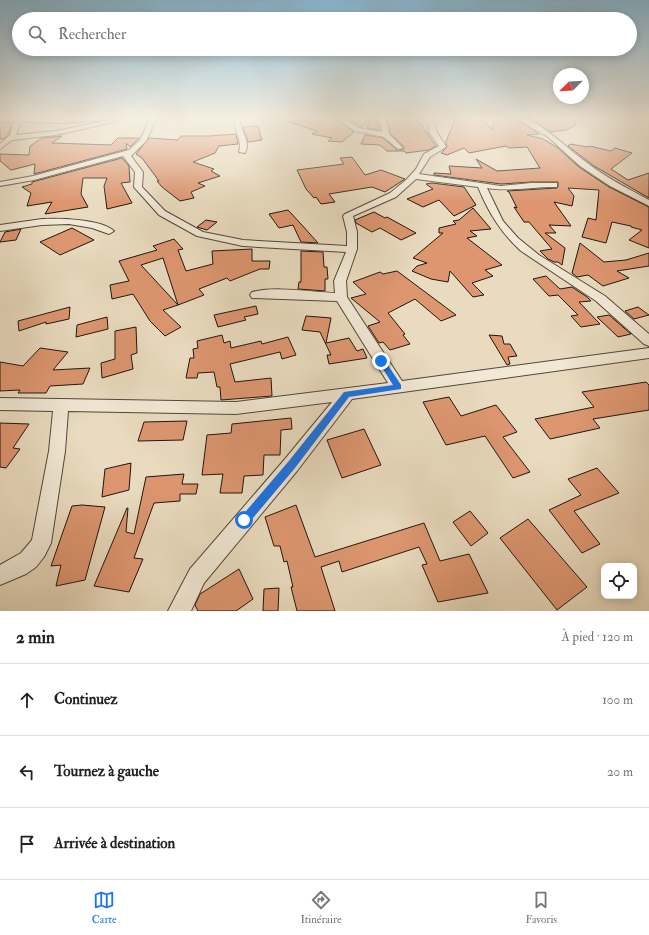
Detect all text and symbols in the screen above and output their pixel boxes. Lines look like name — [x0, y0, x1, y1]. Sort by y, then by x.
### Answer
search box — [12, 12, 637, 56]
icon: search — [26, 23, 48, 45]
text: Rechercher — [58, 25, 126, 44]
north arrow — [553, 68, 589, 104]
route end — [372, 352, 390, 370]
route start — [235, 511, 253, 529]
map controls — [601, 563, 637, 599]
button: locate — [601, 563, 637, 599]
text: 2 min — [16, 627, 55, 648]
text: À pied · 120 m — [562, 629, 633, 645]
icon: ahead — [16, 689, 38, 711]
text: Continuez — [54, 690, 118, 709]
text: 100 m — [602, 692, 633, 708]
icon: left — [16, 761, 38, 783]
text: Tournez à gauche — [54, 762, 159, 781]
text: 20 m — [607, 764, 633, 780]
icon: arrive — [16, 833, 38, 855]
text: Arrivée à destination — [54, 834, 175, 853]
tab: Carte — [92, 889, 117, 926]
tab: Itinéraire — [300, 889, 342, 926]
tab: Favoris — [525, 889, 557, 926]

